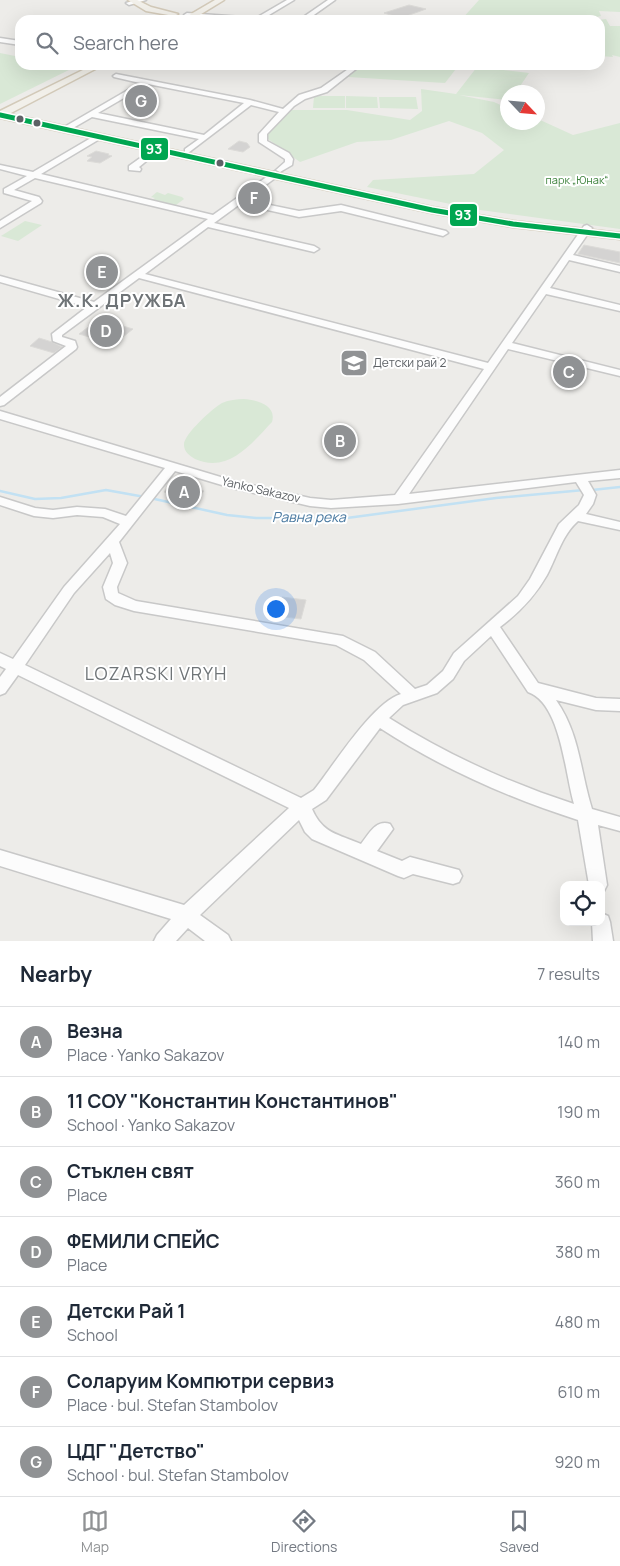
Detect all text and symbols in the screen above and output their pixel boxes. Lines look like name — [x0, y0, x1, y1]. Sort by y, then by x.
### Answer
search box — [15, 15, 605, 70]
icon: search — [33, 29, 61, 57]
text: Search here — [73, 30, 179, 56]
pin: G — [125, 82, 157, 120]
north arrow — [500, 85, 545, 130]
unlabelled marker — [15, 114, 25, 124]
unlabelled marker — [32, 118, 42, 128]
line badge: 93 — [140, 137, 169, 161]
text: 93 — [146, 139, 162, 158]
unlabelled marker — [215, 158, 225, 168]
park label: парк „Юнак“ — [546, 172, 608, 187]
pin: F — [238, 179, 270, 217]
line badge: 93 — [449, 203, 478, 227]
text: 93 — [455, 205, 471, 224]
pin: E — [86, 253, 118, 291]
district label: Ж.К. ДРУЖБА — [58, 288, 186, 312]
pin: D — [90, 312, 122, 350]
school or university icon: Детски рай 2 — [339, 348, 369, 378]
pin: C — [553, 353, 585, 391]
place label: Детски рай 2 — [373, 354, 447, 371]
pin: B — [324, 422, 356, 460]
street label: Yanko Sakazov — [220, 472, 302, 507]
pin: A — [168, 473, 200, 511]
water label: Равна река — [272, 507, 347, 526]
your location — [263, 596, 289, 622]
district label: LOZARSKI VRYH — [85, 661, 227, 685]
map controls — [560, 881, 605, 926]
button: locate — [560, 881, 605, 926]
text: Nearby — [20, 960, 92, 988]
text: 7 results — [537, 963, 600, 985]
text: Везна — [67, 1018, 123, 1044]
text: A — [31, 1031, 41, 1053]
text: 140 m — [558, 1031, 600, 1053]
text: Place · Yanko Sakazov — [67, 1044, 224, 1066]
text: 11 СОУ "Константин Константинов" — [67, 1088, 398, 1114]
text: B — [31, 1101, 41, 1123]
text: 190 m — [557, 1101, 600, 1123]
text: School · Yanko Sakazov — [67, 1114, 235, 1136]
text: Стъклен свят — [67, 1158, 194, 1184]
text: C — [30, 1171, 42, 1193]
text: 360 m — [555, 1171, 600, 1193]
text: Place — [67, 1184, 107, 1206]
text: ФЕМИЛИ СПЕЙС — [67, 1228, 220, 1254]
text: D — [30, 1241, 42, 1263]
text: 380 m — [555, 1241, 600, 1263]
text: Place — [67, 1254, 107, 1276]
text: Детски Рай 1 — [67, 1298, 186, 1324]
text: E — [31, 1311, 41, 1333]
text: 480 m — [555, 1311, 600, 1333]
text: School — [67, 1324, 118, 1346]
text: Соларуим Компютри сервиз — [67, 1368, 334, 1394]
text: F — [32, 1381, 40, 1403]
text: 610 m — [558, 1381, 600, 1403]
text: Place · bul. Stefan Stambolov — [67, 1394, 278, 1416]
text: ЦДГ "Детство" — [67, 1438, 205, 1464]
text: G — [30, 1451, 42, 1473]
text: 920 m — [554, 1451, 600, 1473]
text: School · bul. Stefan Stambolov — [67, 1464, 289, 1486]
tab: Map — [81, 1507, 109, 1556]
tab: Directions — [271, 1507, 337, 1556]
tab: Saved — [500, 1507, 539, 1556]

